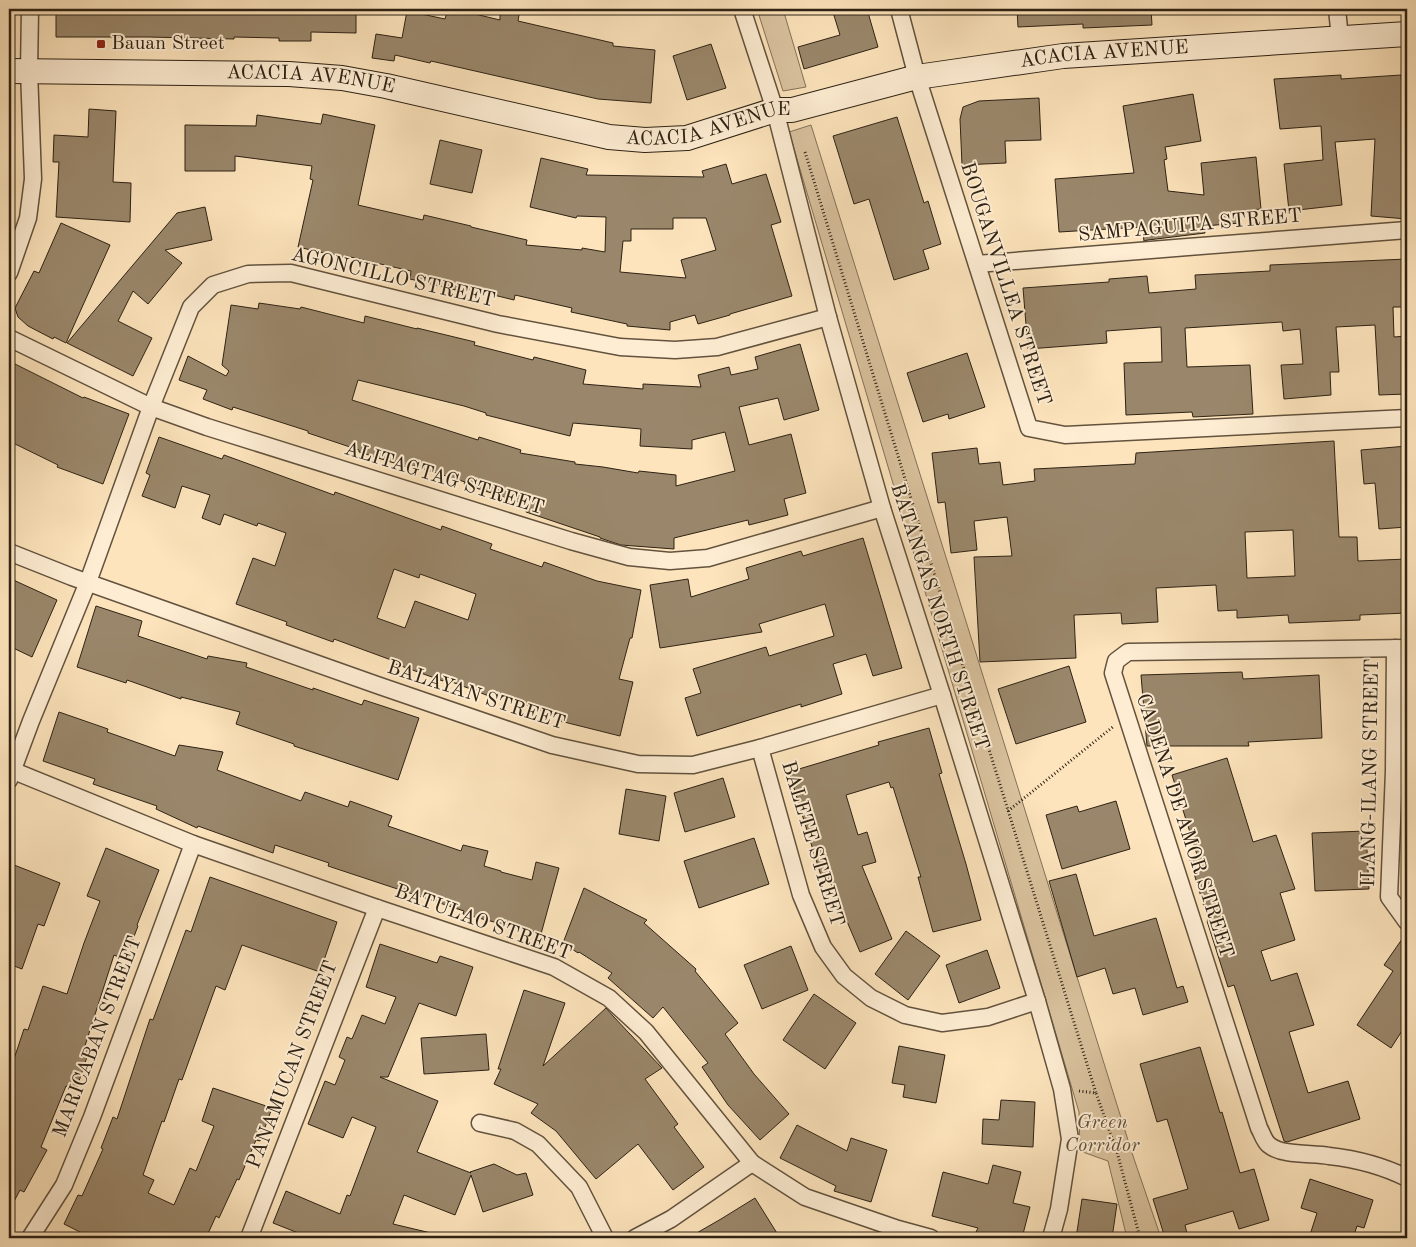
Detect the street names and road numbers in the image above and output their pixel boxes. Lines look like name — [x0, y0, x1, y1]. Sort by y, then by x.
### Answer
street label: ACACIA AVENUE — [1018, 38, 1189, 72]
street label: ACACIA AVENUE — [226, 63, 397, 98]
street label: ACACIA AVENUE — [625, 100, 790, 150]
street label: BOUGANVILLEA STREET — [956, 160, 1054, 408]
street label: SAMPAGUITA STREET — [1077, 206, 1303, 246]
street label: AGONCILLO STREET — [289, 245, 497, 311]
street label: ALITAGTAG STREET — [342, 439, 546, 519]
street label: BATANGAS NORTH STREET — [886, 481, 992, 753]
street label: BALAYAN STREET — [384, 658, 568, 734]
street label: ILANG-ILANG STREET — [1359, 659, 1383, 887]
street label: CADENA DE AMOR STREET — [1132, 691, 1236, 961]
street label: BALETE STREET — [777, 759, 847, 929]
street label: BATULAO STREET — [392, 882, 574, 964]
street label: MARICABAN STREET — [50, 934, 146, 1140]
street label: PANAMUCAN STREET — [244, 958, 342, 1172]

